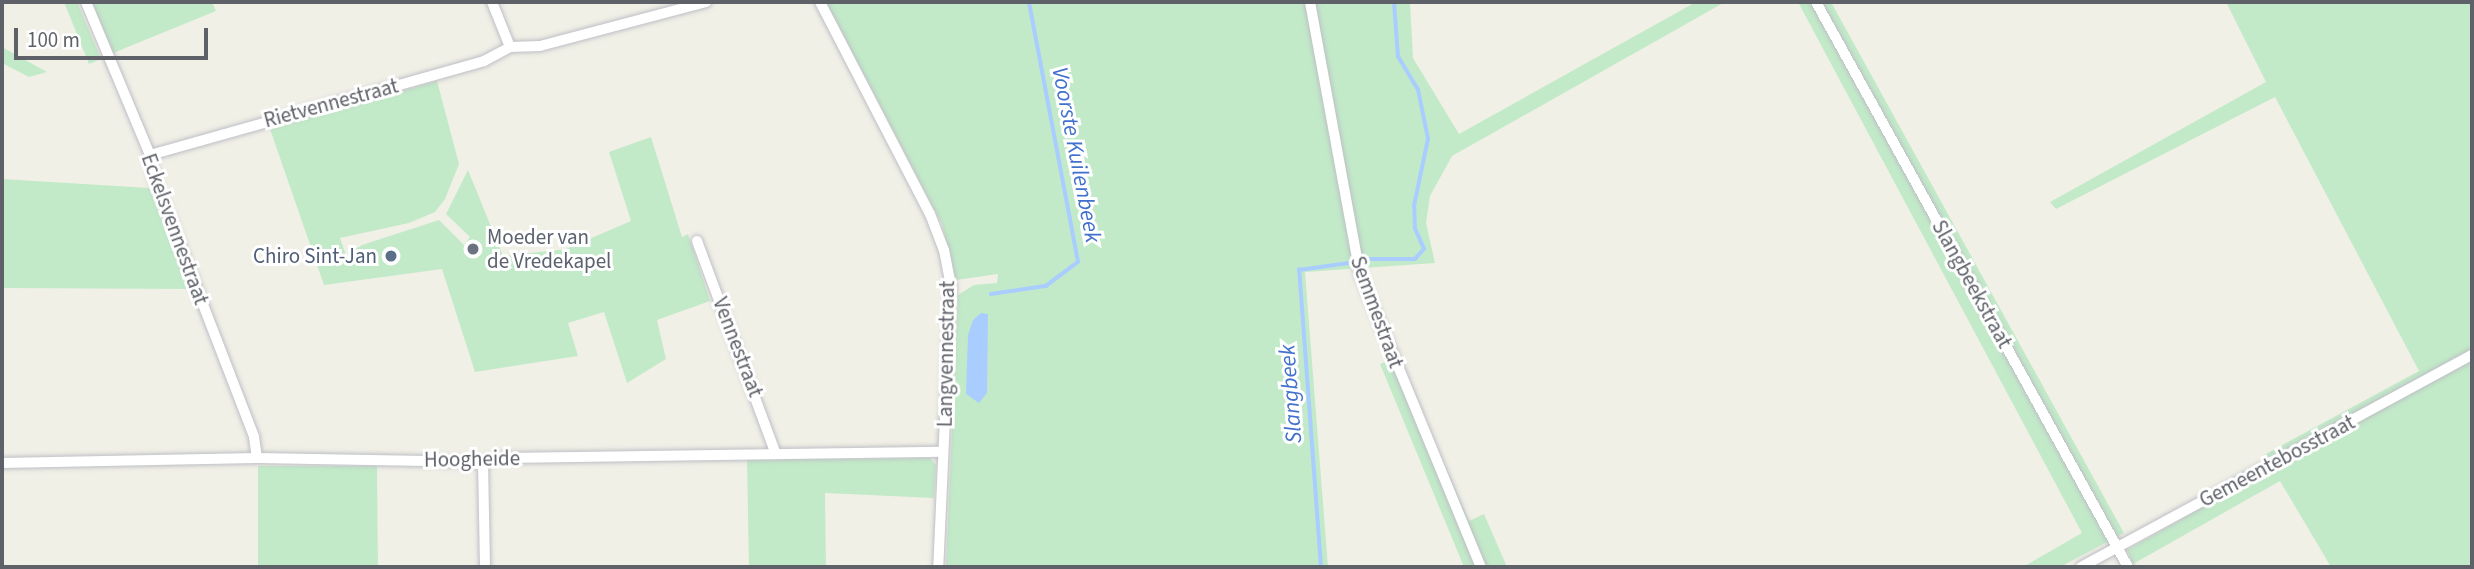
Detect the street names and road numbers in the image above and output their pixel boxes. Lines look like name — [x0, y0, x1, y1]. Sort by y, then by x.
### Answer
street label: Rietvennestraat — [261, 73, 401, 133]
street label: Eckelsvennestraat — [136, 150, 214, 308]
street label: Slangbeekstraat — [1926, 216, 2018, 352]
street label: Semmestraat — [1345, 253, 1409, 371]
street label: Langvennestraat — [932, 281, 960, 427]
street label: Vennestraat — [708, 294, 768, 400]
street label: Gemeentebosstraat — [2195, 409, 2359, 513]
street label: Hoogheide — [424, 446, 520, 472]

